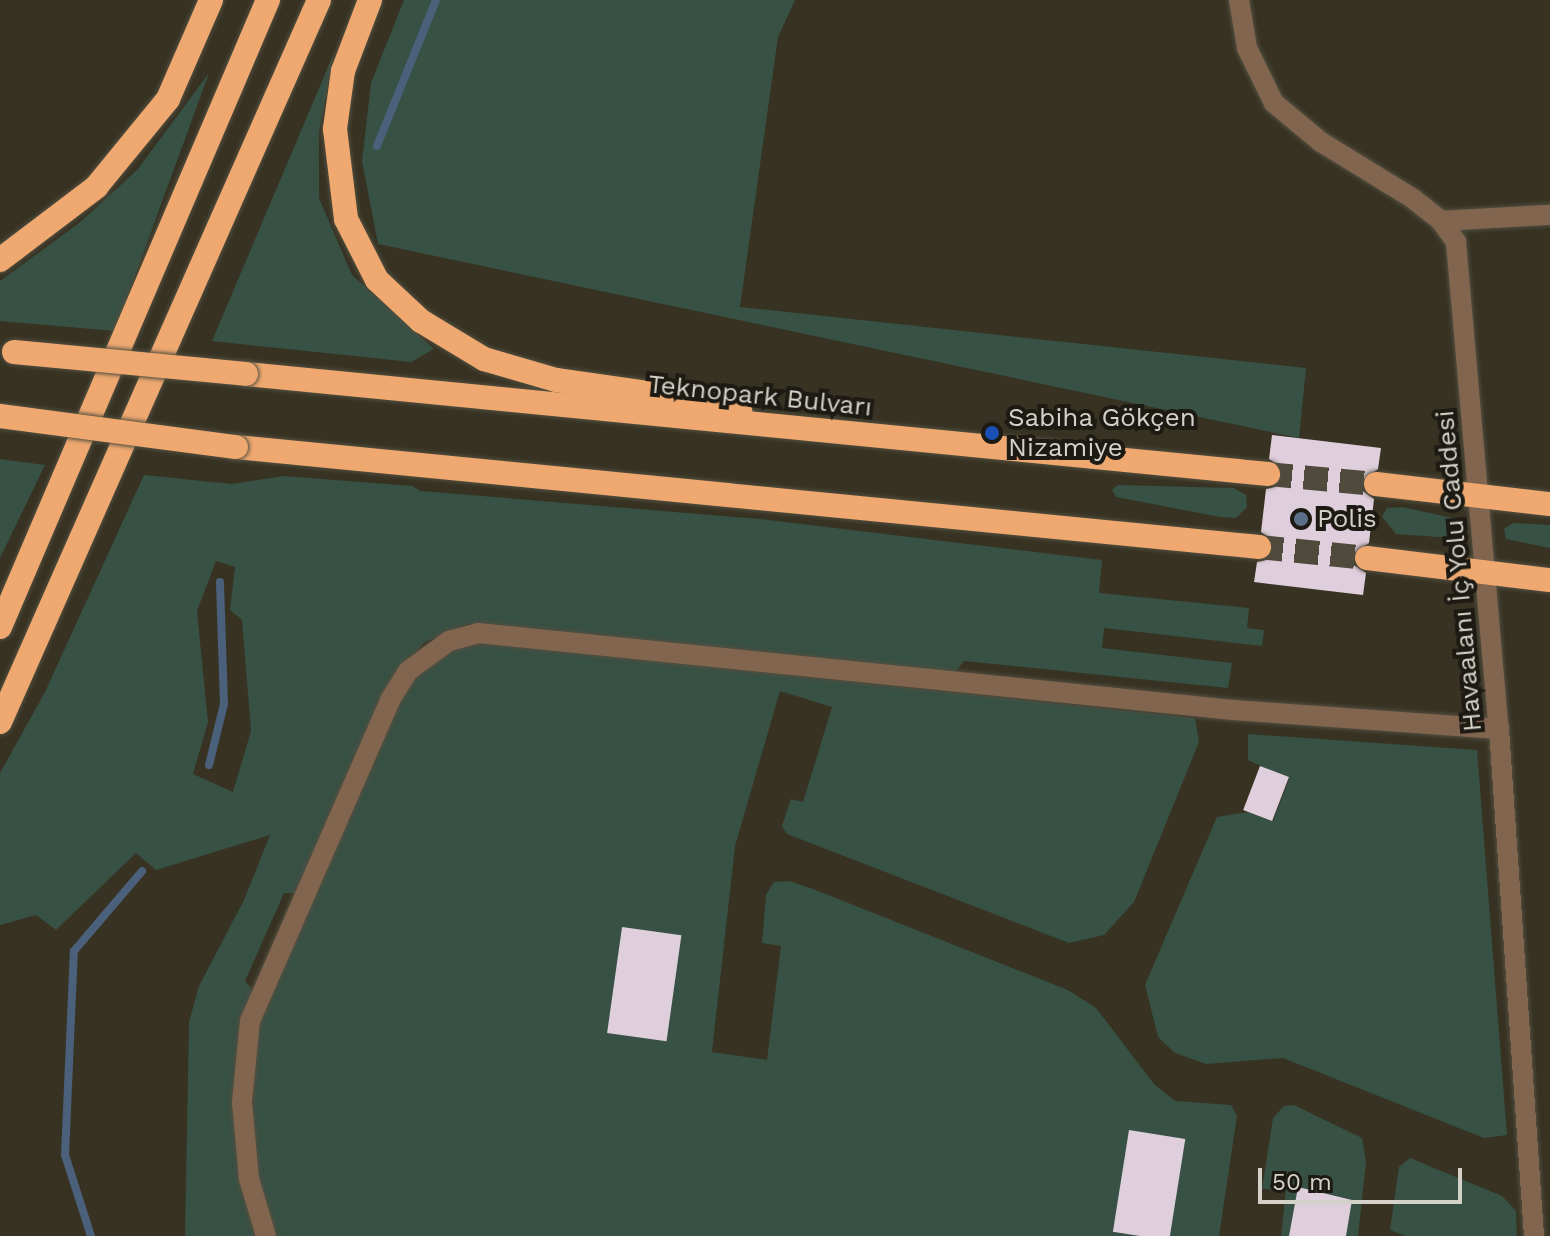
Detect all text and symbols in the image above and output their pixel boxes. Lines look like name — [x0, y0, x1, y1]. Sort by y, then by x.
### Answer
street label: Teknopark Bulvarı — [646, 369, 874, 423]
place label: Sabiha Gökçen Nizamiye — [1008, 402, 1196, 464]
street label: Havaalanı İç Yolu Caddesi — [1429, 408, 1489, 734]
marker: Sabiha Gökçen Nizamiye — [983, 424, 1001, 442]
place label: Polis — [1317, 503, 1377, 535]
marker: Polis — [1292, 510, 1310, 528]
scale bar — [1262, 1152, 1466, 1202]
text: 50 m — [1272, 1168, 1332, 1196]

